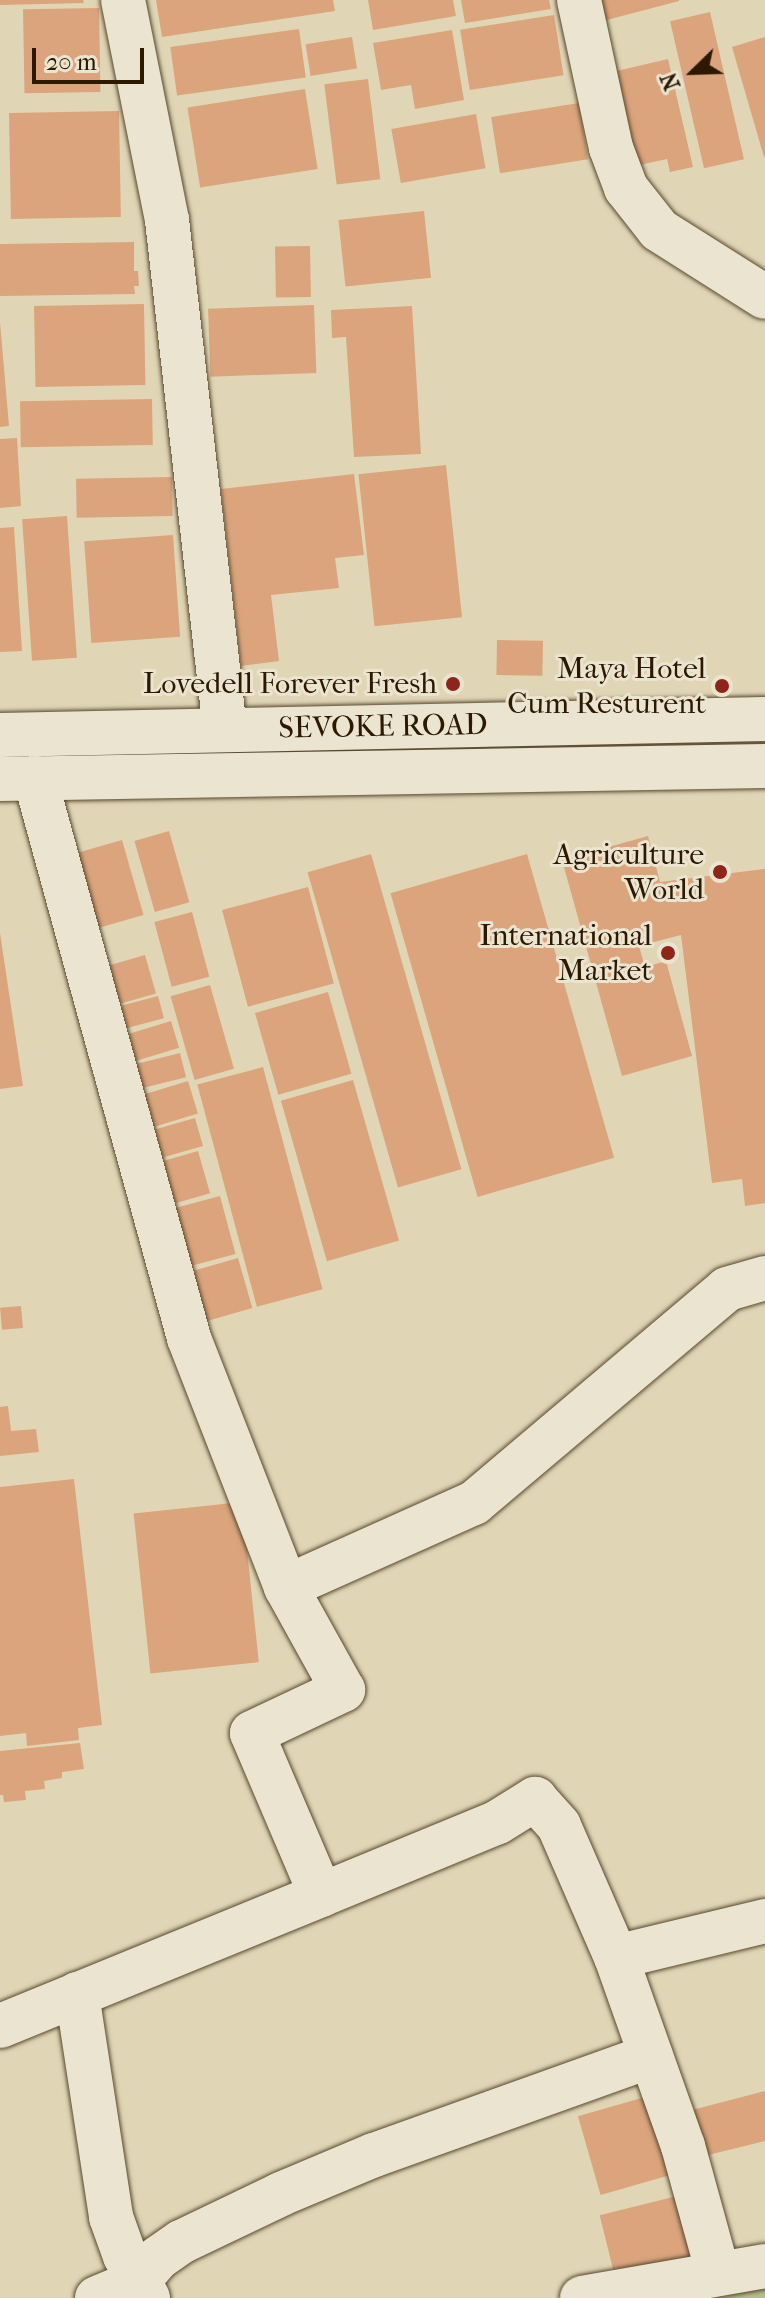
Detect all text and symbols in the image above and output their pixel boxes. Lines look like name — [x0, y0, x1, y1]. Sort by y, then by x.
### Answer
scale bar — [36, 32, 148, 82]
north arrow — [653, 32, 733, 112]
text: 20 m — [46, 48, 97, 76]
text: N — [656, 69, 686, 94]
place label: Maya Hotel Cum Resturent — [507, 651, 706, 722]
place label: Lovedell Forever Fresh — [143, 666, 437, 702]
marker: Lovedell Forever Fresh — [444, 675, 462, 693]
marker: Maya Hotel Cum Resturent — [713, 677, 731, 695]
street label: SEVOKE ROAD — [278, 707, 488, 747]
place label: Agriculture World — [553, 837, 704, 908]
marker: Agriculture World — [711, 863, 729, 881]
place label: International Market — [480, 918, 652, 988]
marker: International Market — [659, 944, 677, 962]

